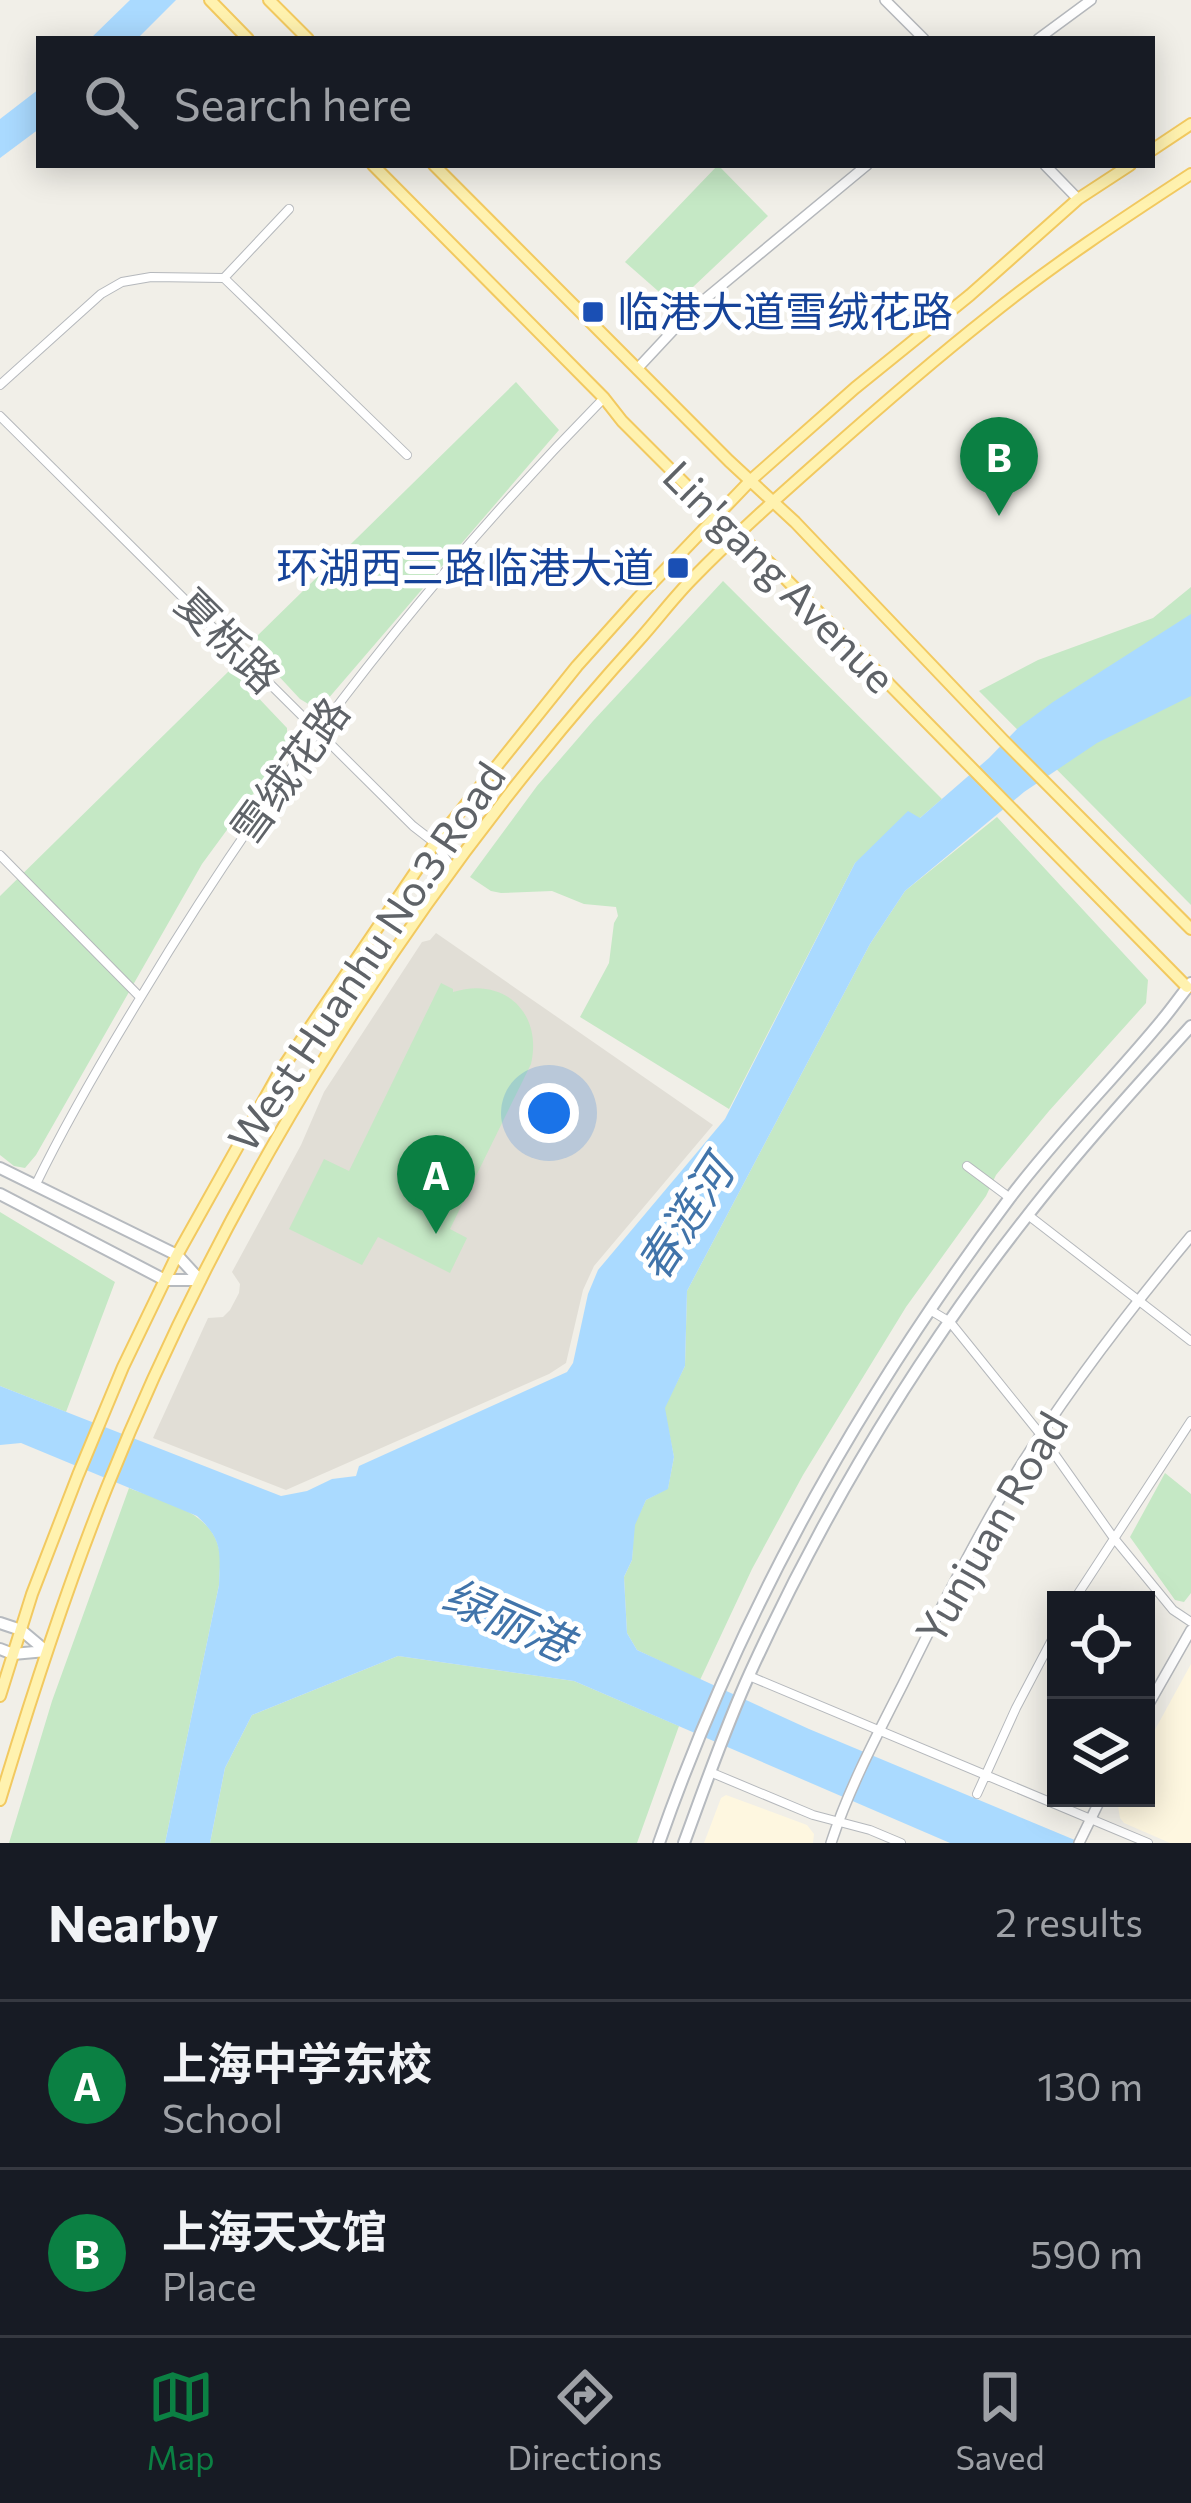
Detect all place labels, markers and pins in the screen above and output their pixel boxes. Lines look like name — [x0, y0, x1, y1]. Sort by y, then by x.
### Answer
place label: 临港大道雪绒花路 — [617, 284, 953, 336]
marker: 临港大道雪绒花路 — [580, 299, 606, 325]
pin: B — [960, 417, 1038, 516]
place label: 环湖西三路临港大道 — [276, 540, 654, 592]
marker: 环湖西三路临港大道 — [665, 555, 691, 581]
pin: A — [397, 1135, 475, 1234]

